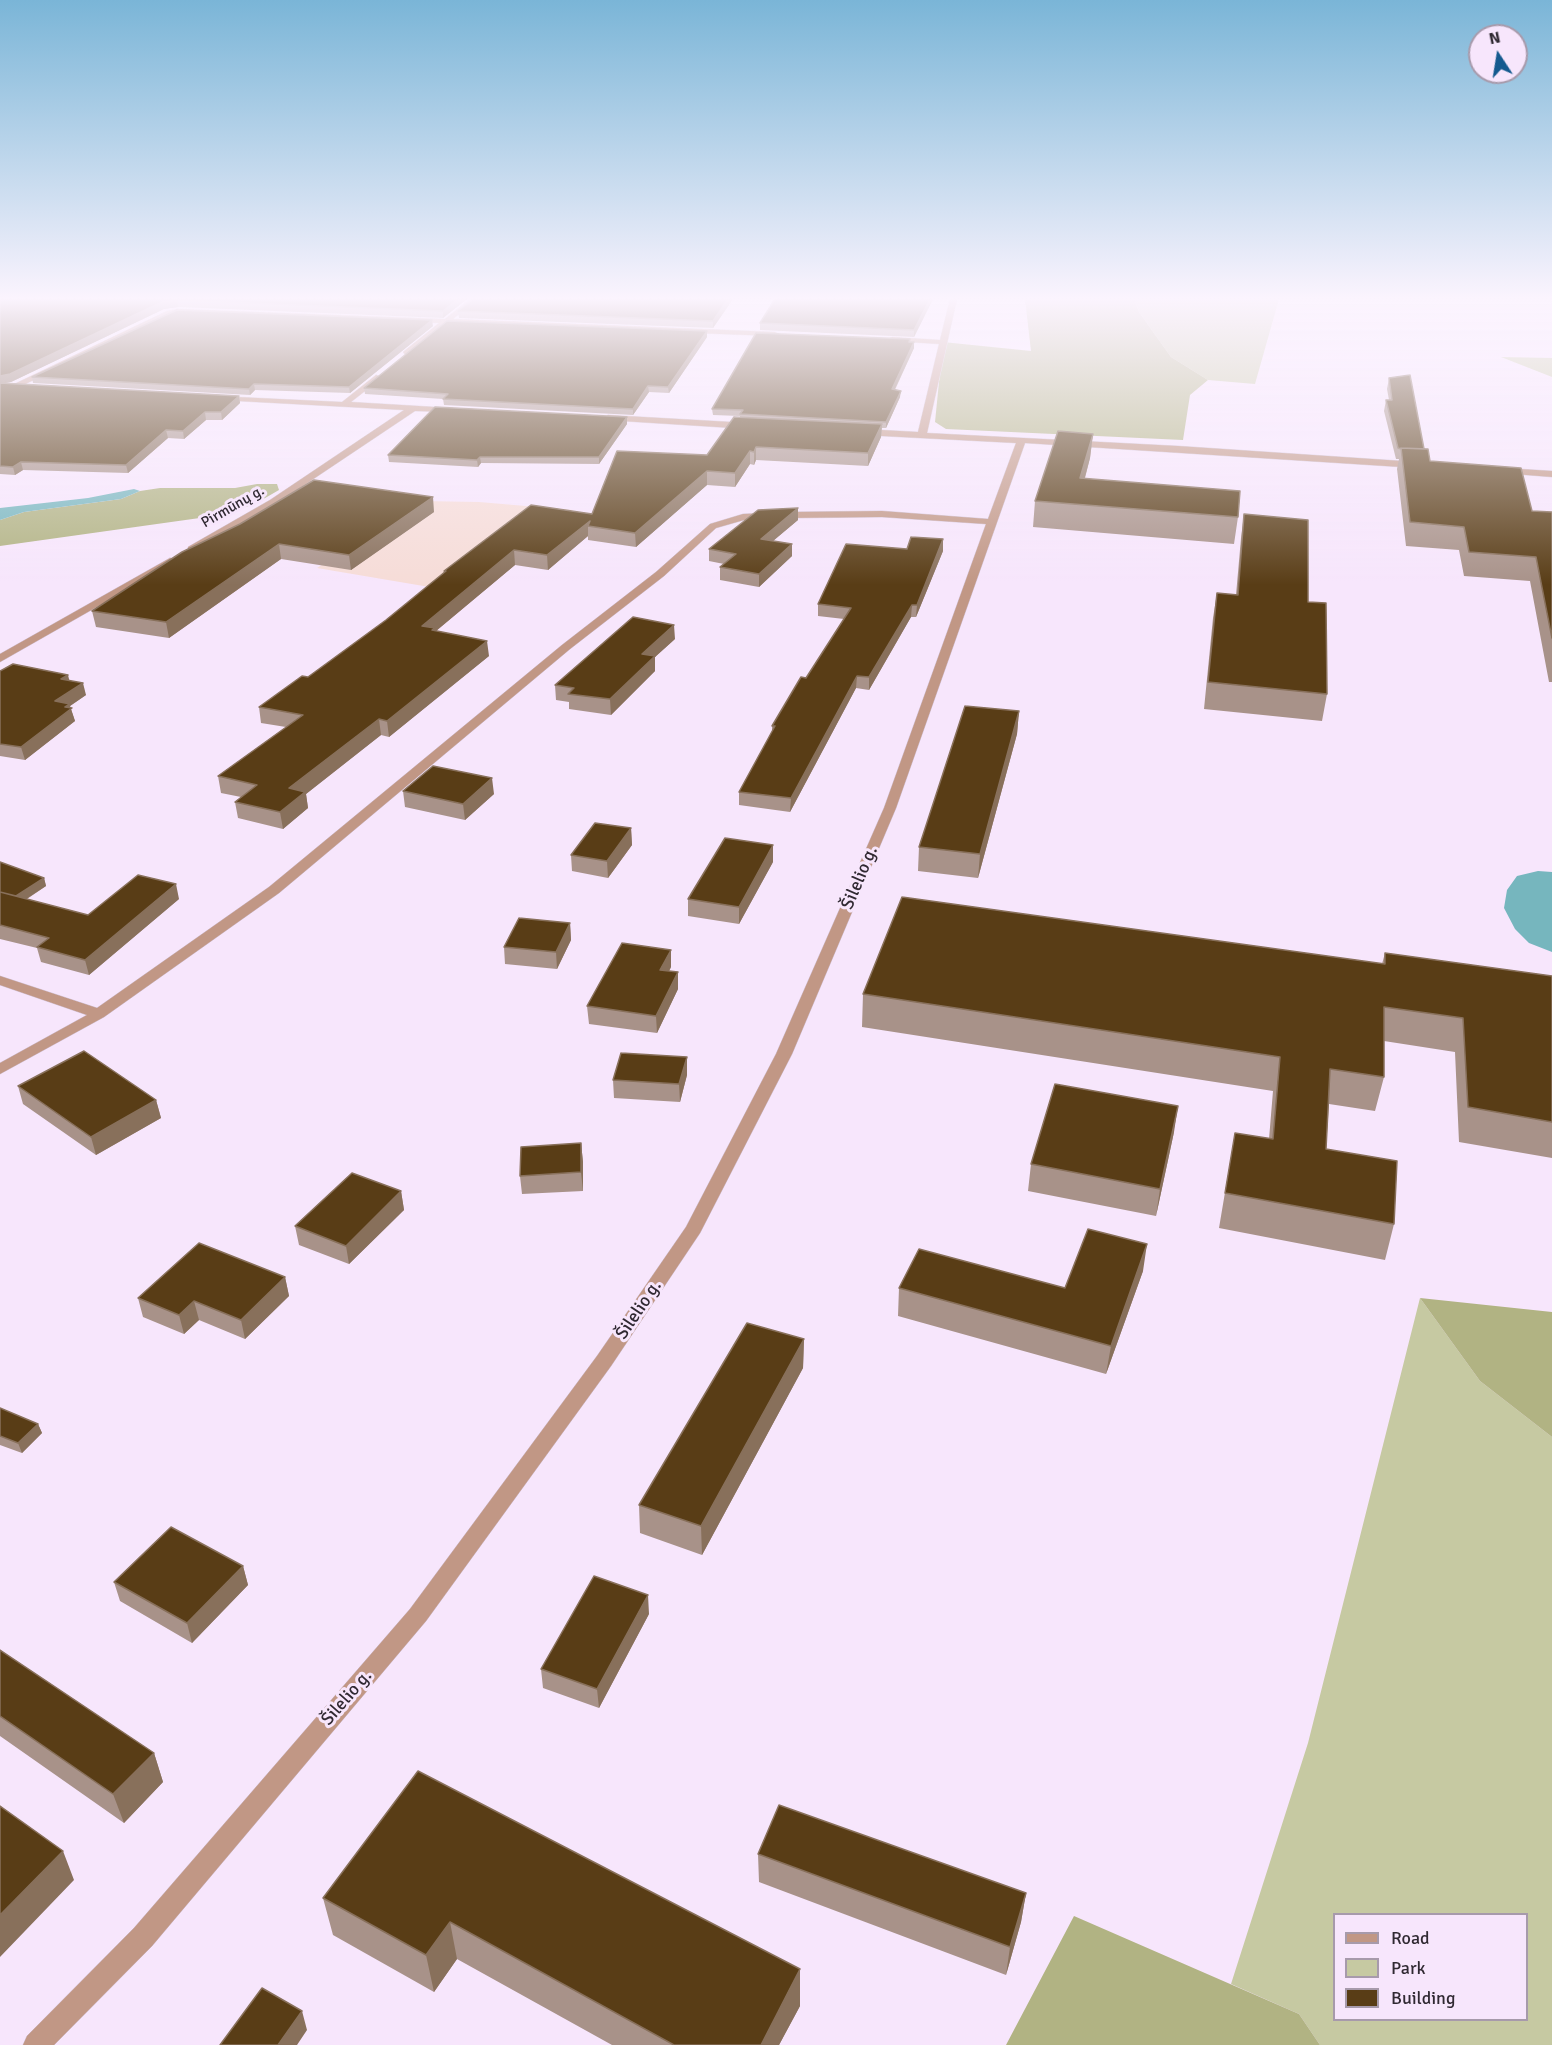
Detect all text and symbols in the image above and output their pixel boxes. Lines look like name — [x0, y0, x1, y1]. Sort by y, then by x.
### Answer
north arrow — [1468, 24, 1528, 84]
text: N — [1487, 27, 1502, 49]
street label: Pirmūnų g. — [198, 482, 268, 532]
street label: Šilelio g. — [837, 843, 883, 913]
street label: Šilelio g. — [611, 1276, 667, 1344]
street label: Šilelio g. — [317, 1666, 377, 1730]
legend — [1333, 1913, 1528, 2021]
text: Road — [1391, 1927, 1430, 1949]
text: Park — [1391, 1957, 1426, 1979]
text: Building — [1391, 1987, 1455, 2009]

